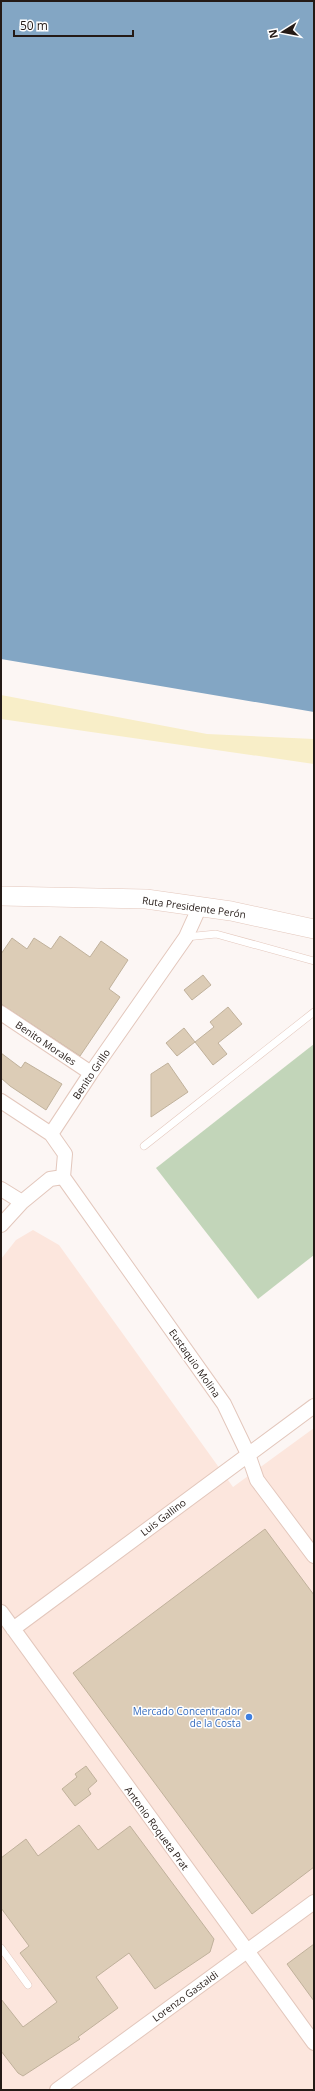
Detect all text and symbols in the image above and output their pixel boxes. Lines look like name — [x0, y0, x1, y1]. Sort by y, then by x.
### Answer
scale bar — [14, 12, 133, 38]
north arrow — [263, 12, 303, 52]
text: 50 m — [20, 17, 48, 34]
text: N — [264, 28, 281, 40]
street label: Ruta Presidente Perón — [141, 893, 247, 921]
street label: Benito Morales — [13, 1017, 79, 1069]
street label: Benito Grillo — [69, 1046, 113, 1102]
street label: Eustaquio Molina — [166, 1326, 224, 1400]
street label: Luis Gallino — [137, 1495, 189, 1539]
place label: Mercado Concentrador de la Costa — [133, 1704, 241, 1730]
marker: Mercado Concentrador de la Costa — [244, 1712, 254, 1722]
street label: Antonio Roqueta Prat — [122, 1783, 192, 1873]
street label: Lorenzo Gastaldi — [149, 1967, 221, 2025]

